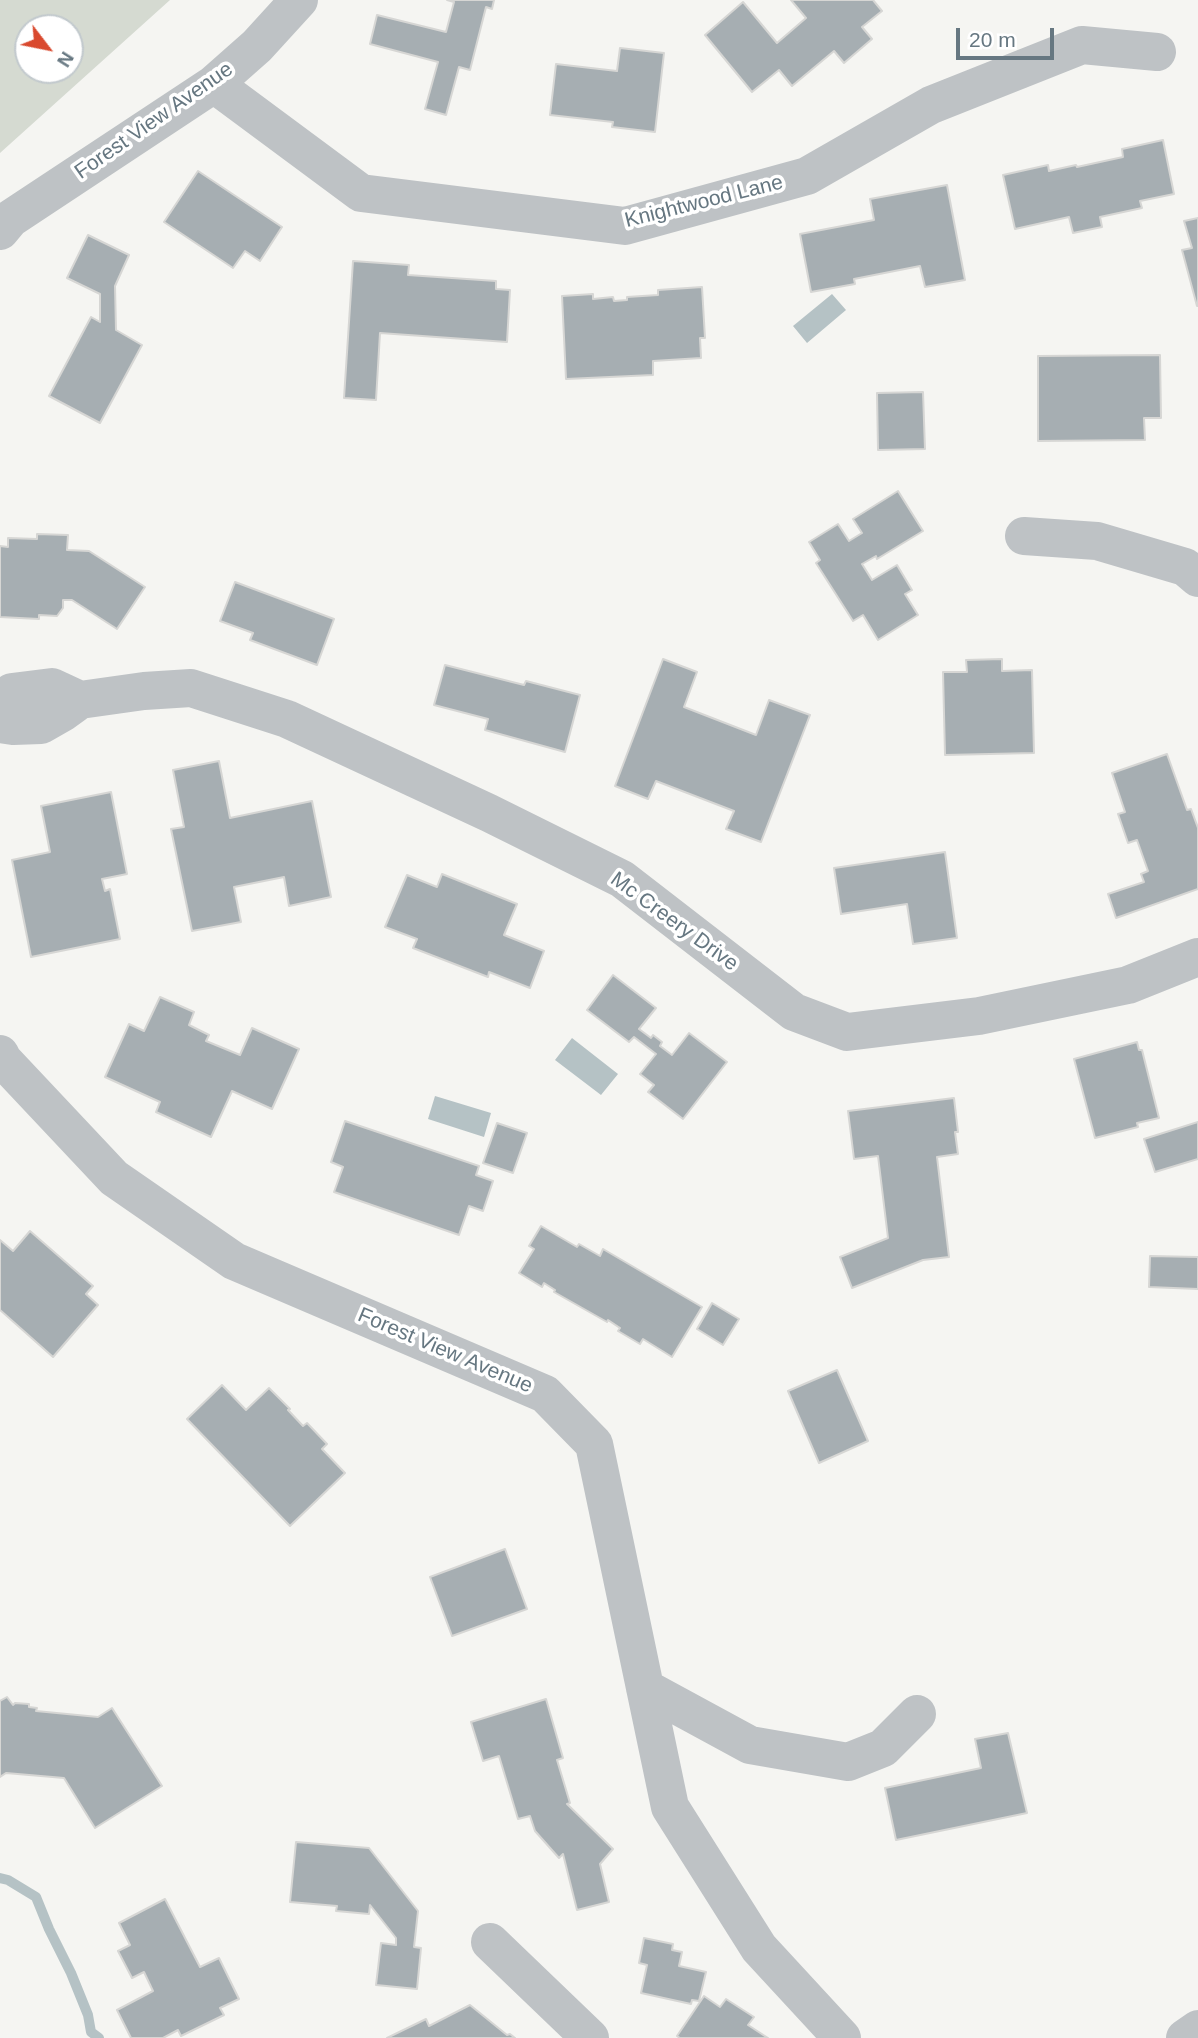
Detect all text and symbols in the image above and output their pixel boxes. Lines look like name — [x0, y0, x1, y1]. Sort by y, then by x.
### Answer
north arrow — [14, 14, 84, 84]
scale bar — [960, 14, 1058, 58]
text: 20 m — [969, 28, 1016, 51]
text: N — [53, 48, 78, 71]
street label: Forest View Avenue — [70, 57, 238, 185]
street label: Knightwood Lane — [622, 170, 786, 234]
street label: Mc Creery Drive — [605, 867, 743, 977]
street label: Forest View Avenue — [354, 1303, 536, 1399]

